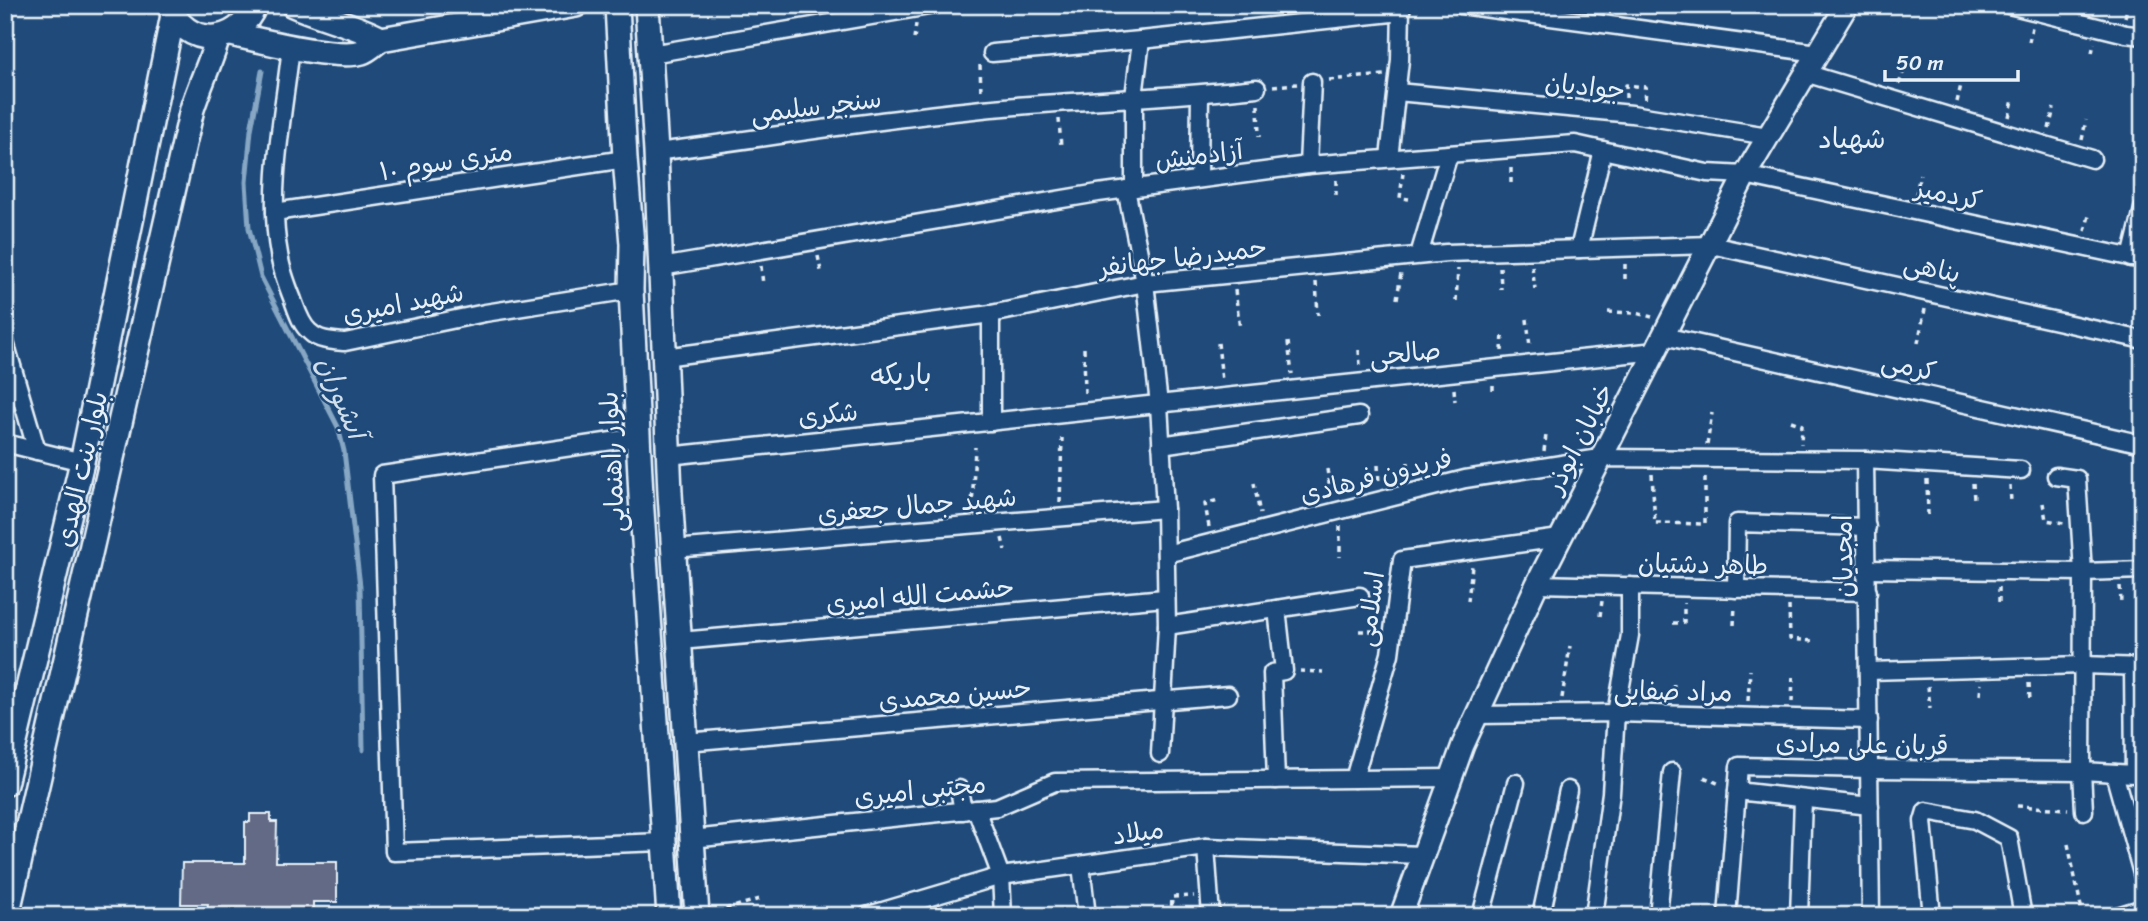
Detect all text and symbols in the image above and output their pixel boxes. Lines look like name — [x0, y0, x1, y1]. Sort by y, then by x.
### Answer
scale bar — [1885, 38, 2018, 82]
text: 50 m — [1896, 44, 1944, 82]
street label: جوادیان — [1543, 59, 1627, 113]
street label: سنجر سلیمی — [748, 75, 884, 137]
district label: شهیاد — [1818, 114, 1886, 163]
street label: آزادمنش — [1152, 127, 1247, 183]
street label: ۱۰ متری سوم — [376, 128, 516, 194]
street label: کردمیر — [1909, 164, 1987, 223]
street label: حمیدرضا جهانفر — [1094, 224, 1270, 290]
street label: پناهی — [1899, 240, 1965, 296]
street label: شهید امیری — [338, 269, 468, 337]
street label: صالحی — [1367, 326, 1443, 380]
street label: کرمی — [1877, 337, 1941, 395]
water label: آبشوران — [302, 348, 384, 453]
district label: باریکه — [870, 350, 932, 399]
street label: خیابان ابوذر — [1531, 374, 1627, 503]
street label: بلوار بنت الهدی — [41, 386, 121, 552]
street label: شکری — [796, 388, 860, 440]
street label: بلوار راهنمایی — [585, 390, 639, 534]
street label: فریدون فرهادی — [1295, 435, 1457, 517]
street label: شهید جمال جعفری — [815, 473, 1019, 537]
street label: امجدیان — [1819, 514, 1867, 598]
street label: طاهر دشتیان — [1638, 540, 1768, 588]
street label: حشمت الله امیری — [824, 564, 1016, 626]
street label: اسلامی — [1342, 568, 1398, 650]
street label: حسین محمدی — [877, 664, 1033, 724]
street label: مراد صفایی — [1613, 667, 1733, 715]
street label: قربان علی مرادی — [1775, 719, 1949, 769]
street label: مجتبی امیری — [852, 760, 988, 820]
street label: میلاد — [1109, 806, 1167, 858]

